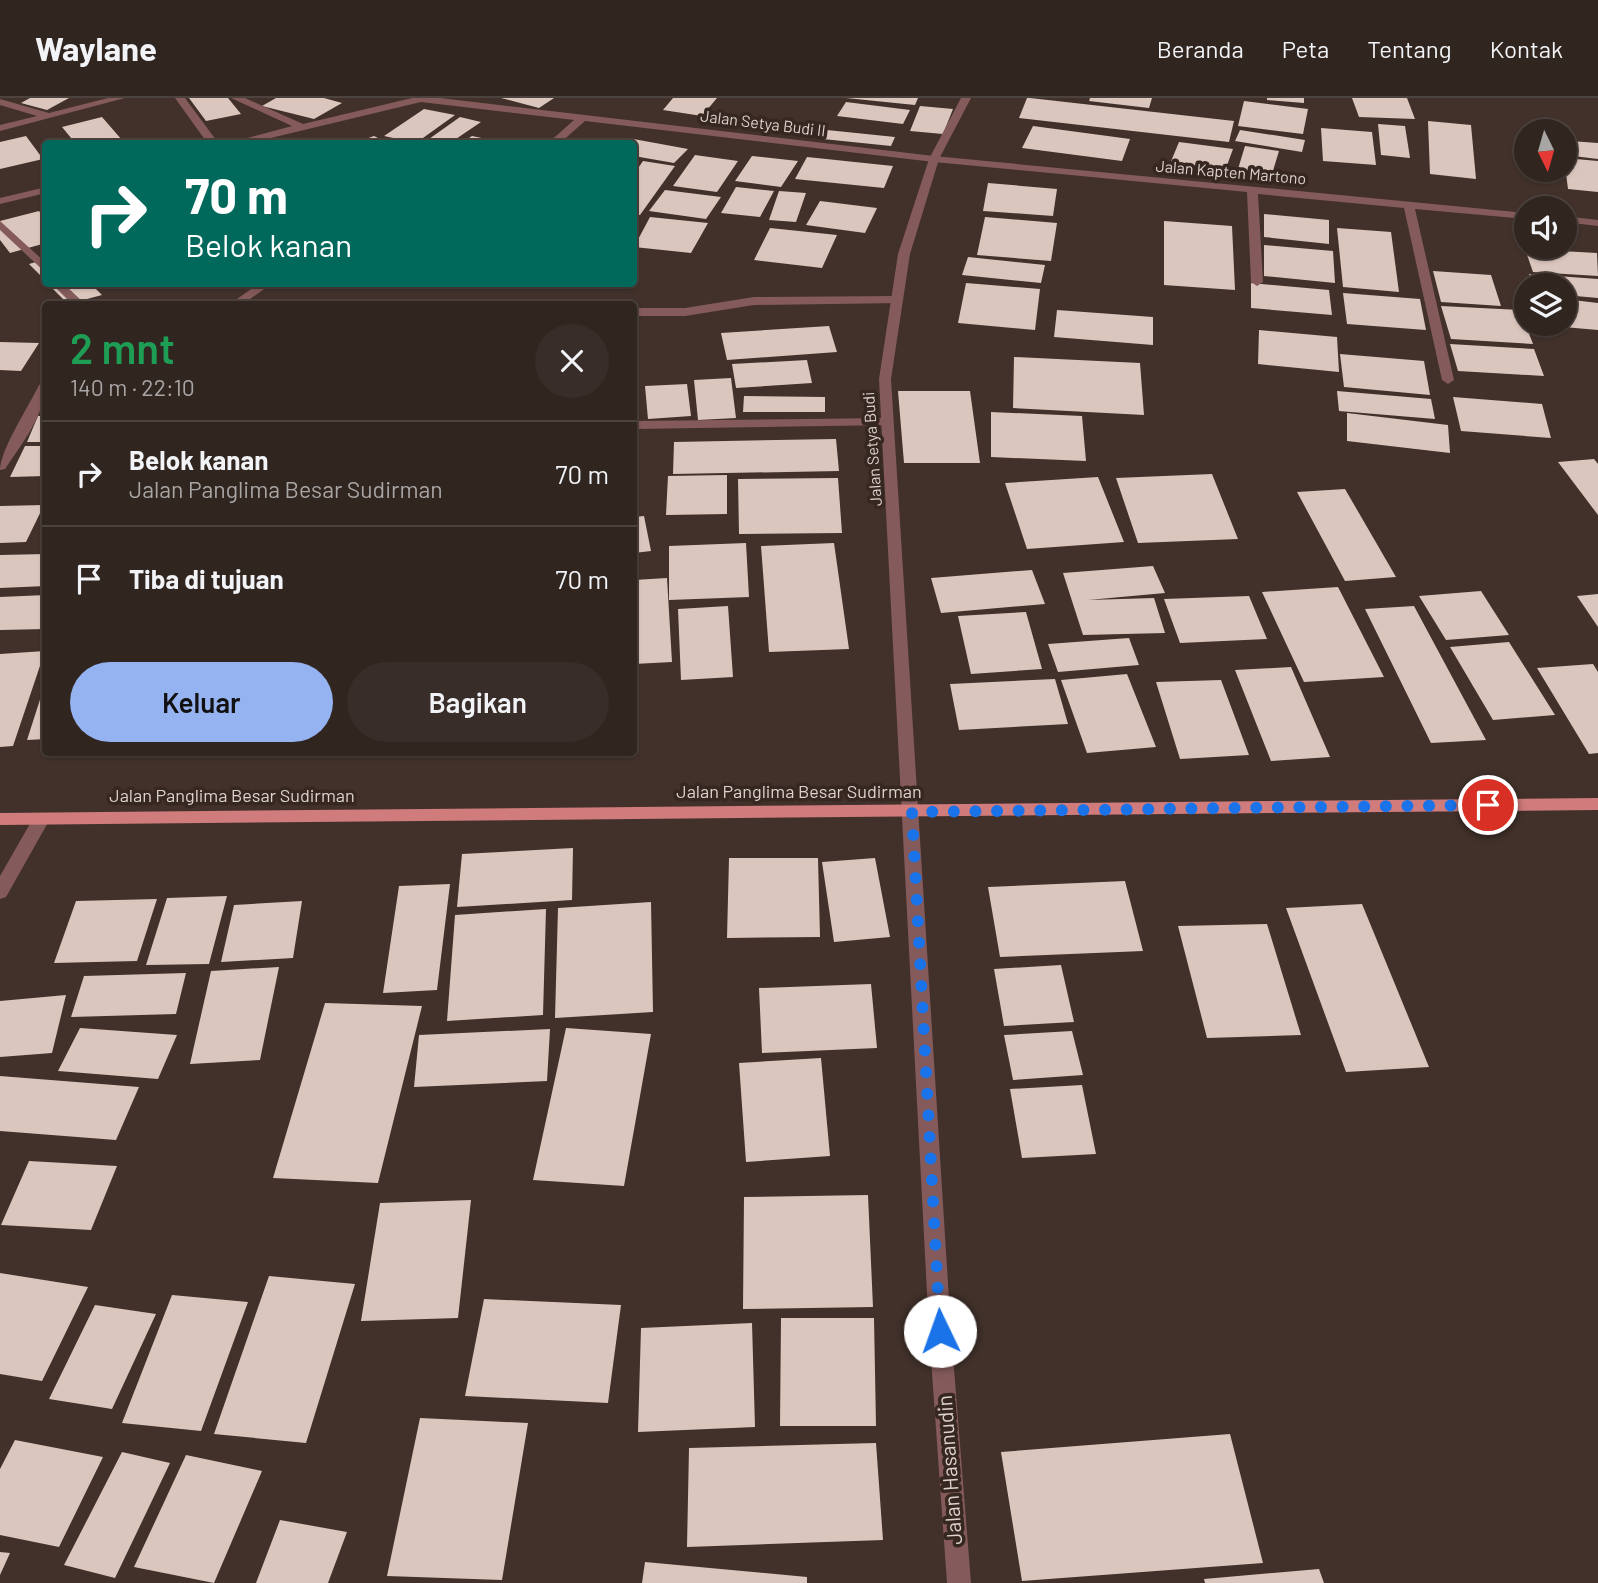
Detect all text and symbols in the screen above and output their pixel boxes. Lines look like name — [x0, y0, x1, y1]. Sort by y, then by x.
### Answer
text: Waylane — [35, 28, 157, 68]
text: Beranda — [1157, 34, 1244, 63]
text: Peta — [1282, 34, 1329, 63]
text: Tentang — [1367, 34, 1452, 63]
text: Kontak — [1490, 34, 1563, 63]
street label: Jalan Setya Budi II — [699, 105, 827, 140]
north arrow — [1514, 119, 1577, 182]
map controls — [1514, 119, 1577, 336]
street label: Jalan Kapten Martono — [1155, 155, 1307, 188]
text: 70 m — [185, 165, 288, 224]
icon: right — [70, 168, 161, 259]
button: sound — [1514, 196, 1577, 259]
text: Belok kanan — [185, 225, 352, 263]
button: layers — [1514, 273, 1577, 336]
text: 2 mnt — [70, 322, 175, 372]
button: close — [535, 324, 609, 398]
text: 140 m · 22:10 — [70, 373, 195, 401]
street label: Jalan Setya Budi — [858, 391, 885, 507]
text: Belok kanan — [129, 444, 268, 475]
icon: right — [70, 455, 108, 493]
text: 70 m — [555, 458, 609, 489]
text: Jalan Panglima Besar Sudirman — [129, 475, 443, 503]
icon: arrive — [70, 560, 108, 598]
text: Tiba di tujuan — [129, 563, 284, 594]
text: 70 m — [555, 563, 609, 594]
button: Keluar — [70, 662, 333, 742]
button: Bagikan — [347, 662, 609, 742]
pin — [1458, 775, 1518, 835]
street label: Jalan Panglima Besar Sudirman — [676, 780, 922, 802]
street label: Jalan Panglima Besar Sudirman — [109, 784, 355, 806]
icon: arrive — [1469, 786, 1507, 824]
position arrow — [903, 1294, 977, 1368]
street label: Jalan Hasanudin — [931, 1394, 966, 1546]

